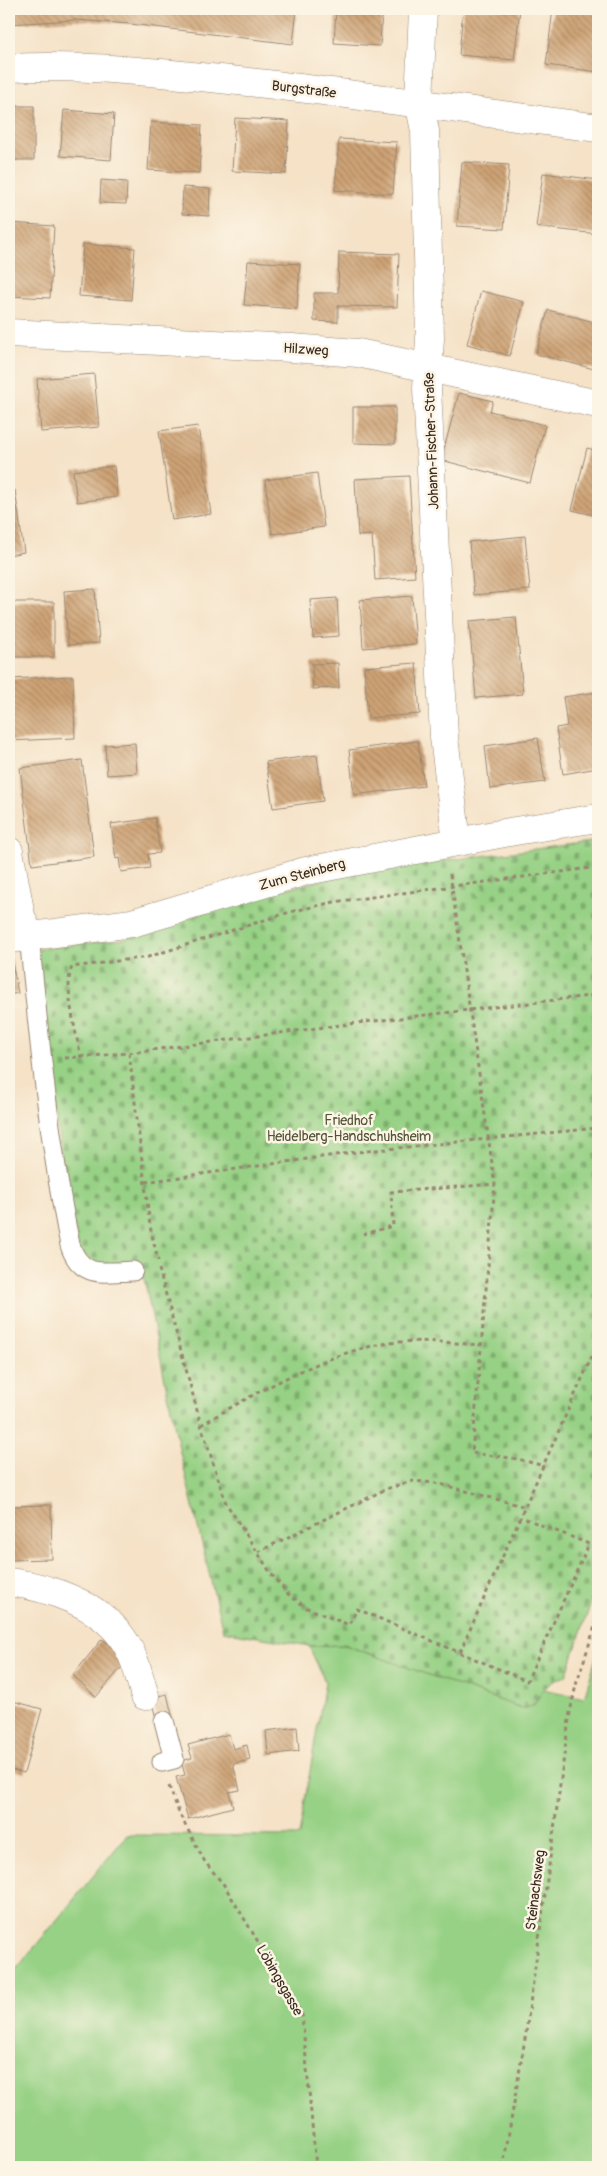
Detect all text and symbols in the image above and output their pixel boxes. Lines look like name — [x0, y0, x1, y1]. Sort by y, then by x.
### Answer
street label: Burgstraße — [271, 77, 337, 102]
street label: Hilzweg — [283, 339, 329, 360]
street label: Johann-Fischer-Straße — [421, 372, 442, 510]
street label: Zum Steinberg — [257, 855, 347, 894]
park label: Friedhof Heidelberg-Handschuhsheim — [267, 1112, 431, 1145]
street label: Steinachsweg — [522, 1849, 549, 1931]
street label: Löbingsgasse — [252, 1942, 307, 2019]

